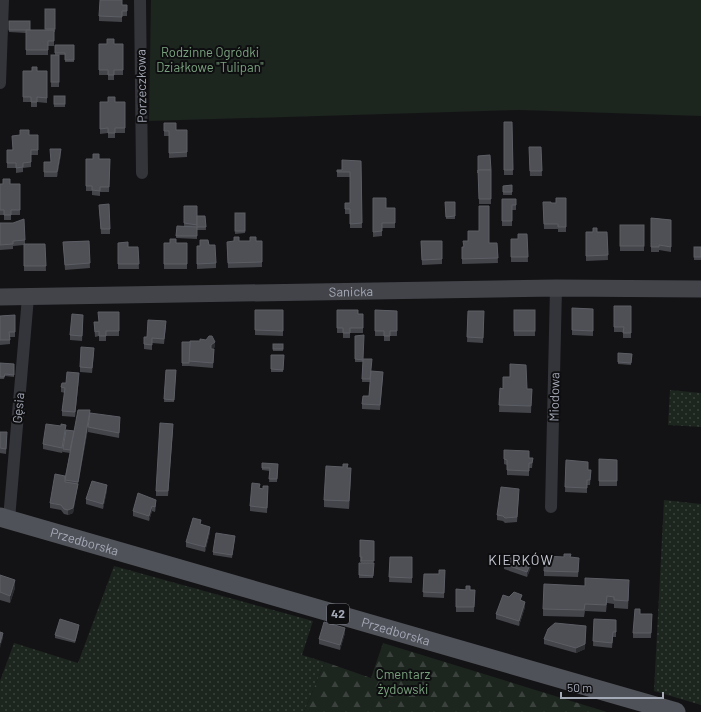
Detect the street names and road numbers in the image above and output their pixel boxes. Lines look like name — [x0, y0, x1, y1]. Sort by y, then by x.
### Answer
street label: Porzeczkowa — [132, 49, 150, 123]
street label: Sanicka — [329, 283, 373, 300]
street label: Miodowa — [546, 372, 562, 422]
street label: Gęsia — [9, 392, 27, 424]
street label: Przedborska — [48, 524, 121, 559]
road number: 42 — [327, 604, 349, 624]
street label: Przedborska — [360, 614, 432, 649]

